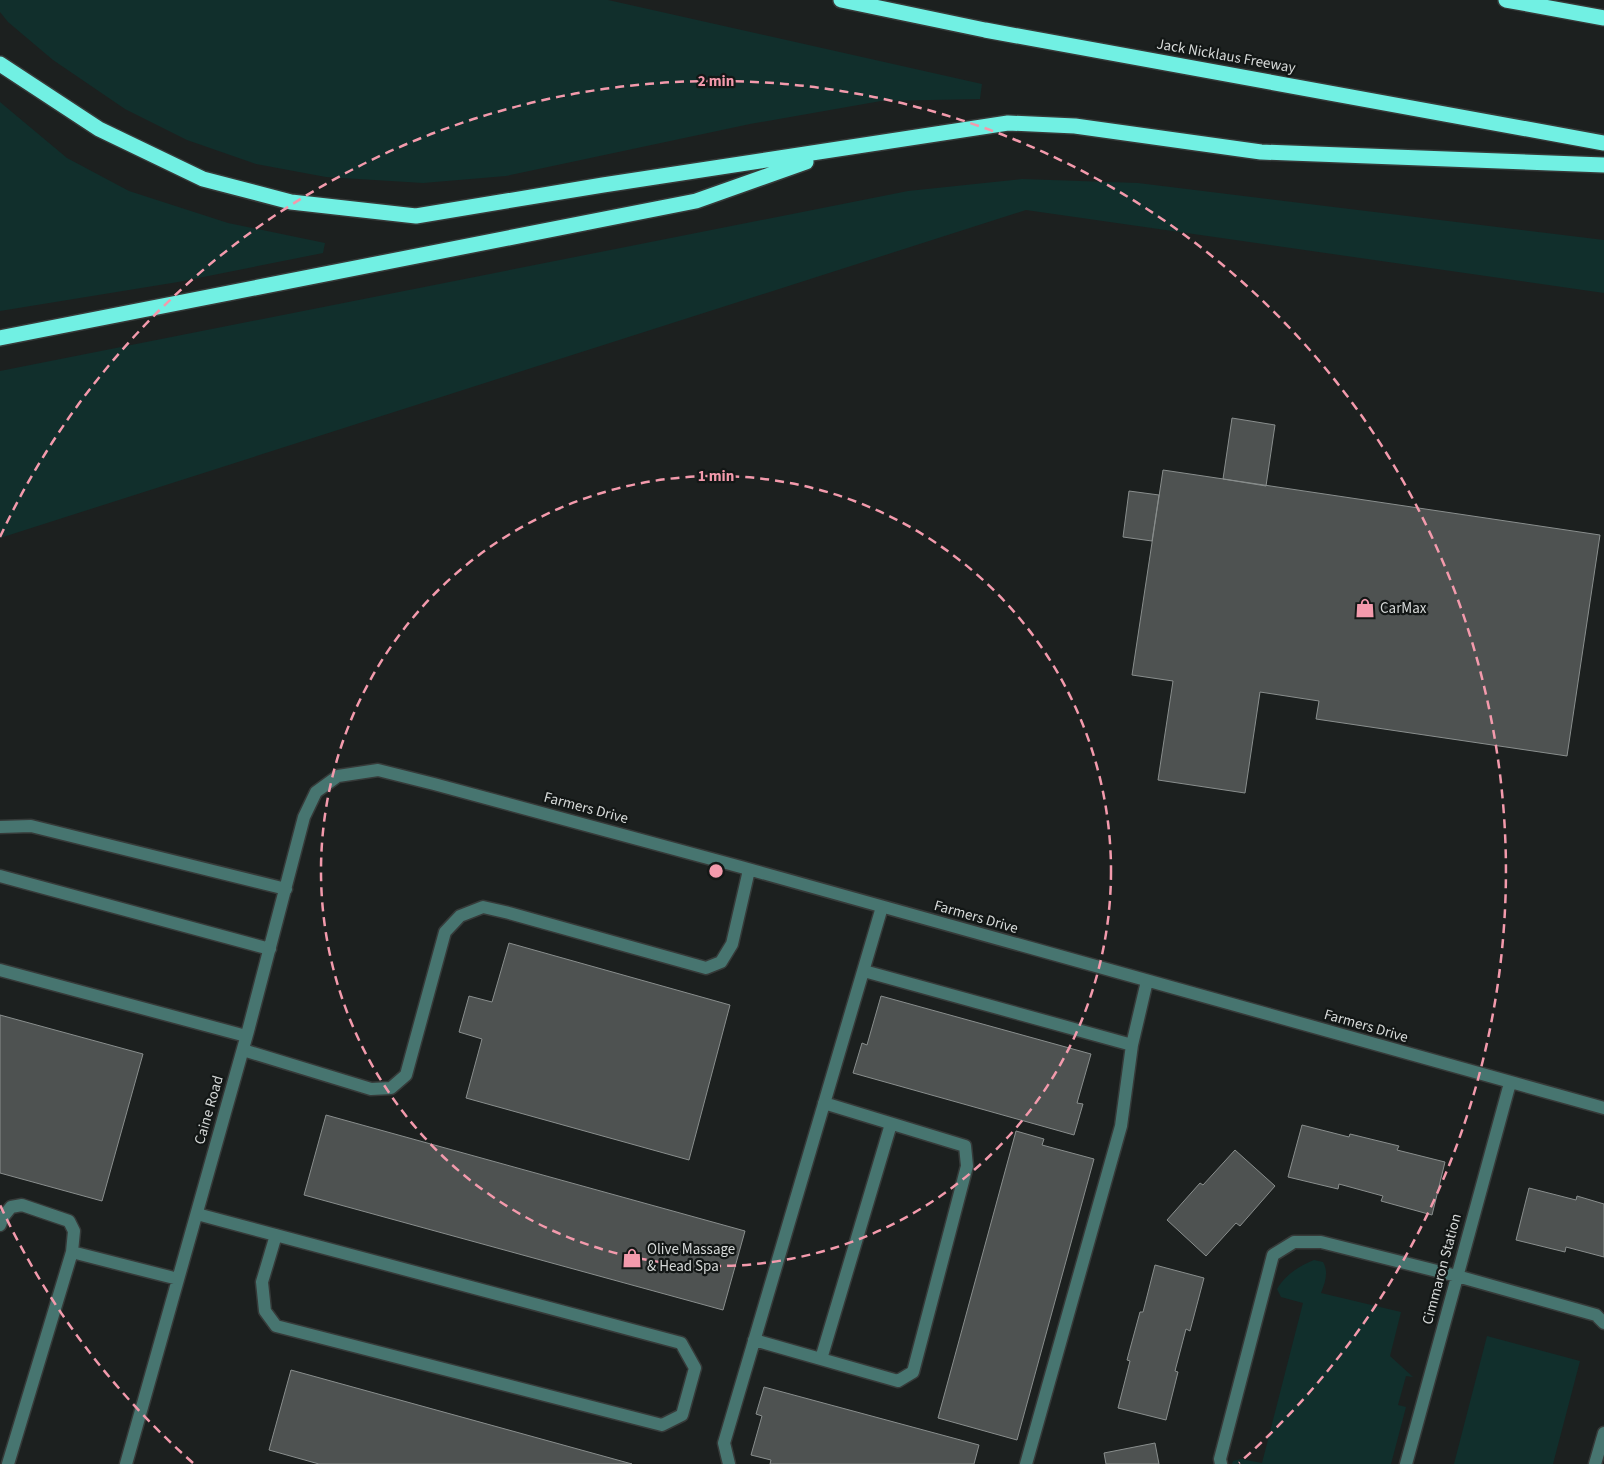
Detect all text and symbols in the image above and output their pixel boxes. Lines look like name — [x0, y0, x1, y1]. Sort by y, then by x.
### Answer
street label: Jack Nicklaus Freeway — [1155, 33, 1297, 79]
text: 2 min — [698, 71, 734, 92]
text: 1 min — [698, 466, 734, 487]
shop icon: CarMax — [1354, 597, 1376, 619]
place label: CarMax — [1380, 598, 1427, 619]
street label: Farmers Drive — [542, 787, 630, 829]
centre of rings — [707, 862, 725, 880]
street label: Farmers Drive — [932, 895, 1020, 939]
street label: Farmers Drive — [1322, 1004, 1410, 1048]
street label: Caine Road — [189, 1073, 229, 1147]
street label: Cimmaron Station — [1417, 1211, 1467, 1327]
place label: Olive Massage & Head Spa — [647, 1239, 735, 1277]
shop icon: Olive Massage & Head Spa — [621, 1247, 643, 1269]

